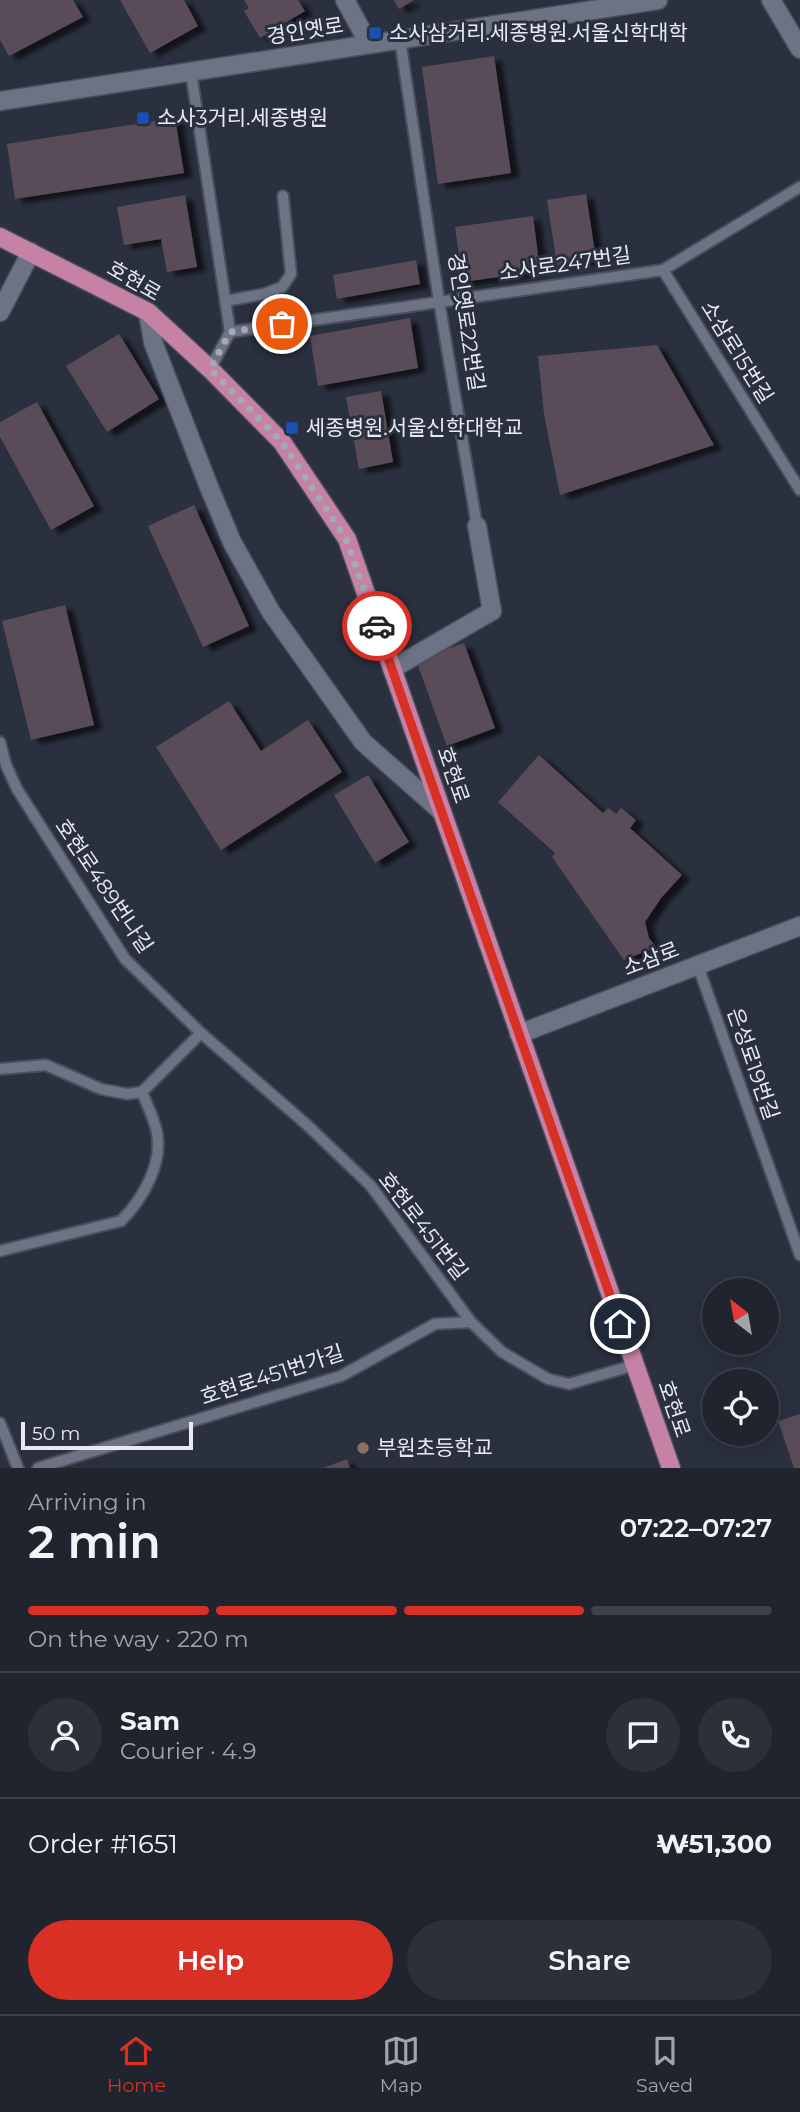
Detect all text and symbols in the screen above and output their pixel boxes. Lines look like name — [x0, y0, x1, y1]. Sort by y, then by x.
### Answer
street label: 경인옛로 — [265, 12, 345, 49]
place label: 소사삼거리.세종병원.서울신학대학 — [389, 20, 688, 45]
marker: 소사삼거리.세종병원.서울신학대학 — [367, 25, 383, 41]
place label: 소사3거리.세종병원 — [157, 105, 328, 130]
marker: 소사3거리.세종병원 — [135, 110, 151, 126]
street label: 소사로247번길 — [497, 242, 633, 285]
street label: 경인옛로22번길 — [443, 251, 490, 393]
street label: 호현로 — [103, 255, 166, 306]
pin — [252, 294, 312, 354]
street label: 소삼로15번길 — [696, 296, 779, 408]
icon: bag — [263, 305, 301, 343]
place label: 세종병원.서울신학대학교 — [306, 415, 523, 440]
marker: 세종병원.서울신학대학교 — [284, 420, 300, 436]
courier — [342, 591, 412, 661]
icon: car — [358, 607, 396, 645]
street label: 호현로 — [432, 743, 475, 806]
street label: 호현로489번나길 — [50, 814, 158, 957]
street label: 소삼로 — [619, 936, 682, 981]
street label: 은성로19번길 — [723, 1004, 784, 1123]
street label: 호현로451번길 — [374, 1167, 473, 1285]
north arrow — [702, 1278, 779, 1354]
map controls — [702, 1278, 779, 1446]
pin — [590, 1294, 650, 1354]
icon: home — [601, 1305, 639, 1343]
street label: 호현로451번가길 — [197, 1340, 347, 1409]
button: locate — [702, 1369, 779, 1446]
street label: 호현로 — [653, 1377, 696, 1440]
scale bar — [21, 1419, 192, 1451]
text: 50 m — [32, 1422, 80, 1445]
place label: 부원초등학교 — [377, 1435, 493, 1460]
marker: 부원초등학교 — [355, 1440, 371, 1456]
text: Arriving in — [28, 1488, 147, 1516]
text: 07:22–07:27 — [620, 1512, 772, 1544]
text: 2 min — [28, 1513, 161, 1570]
text: On the way · 220 m — [28, 1625, 249, 1653]
button: person — [28, 1698, 102, 1772]
button: chat — [606, 1698, 680, 1772]
button: phone — [698, 1698, 772, 1772]
text: Sam — [120, 1705, 180, 1737]
text: Courier · 4.9 — [120, 1737, 256, 1765]
text: Order #1651 — [28, 1828, 178, 1860]
text: ₩51,300 — [656, 1828, 772, 1860]
button: Help — [28, 1920, 393, 2000]
button: Share — [407, 1920, 772, 2000]
tab: Home — [107, 2032, 166, 2097]
tab: Map — [380, 2032, 422, 2097]
tab: Saved — [636, 2032, 693, 2097]

